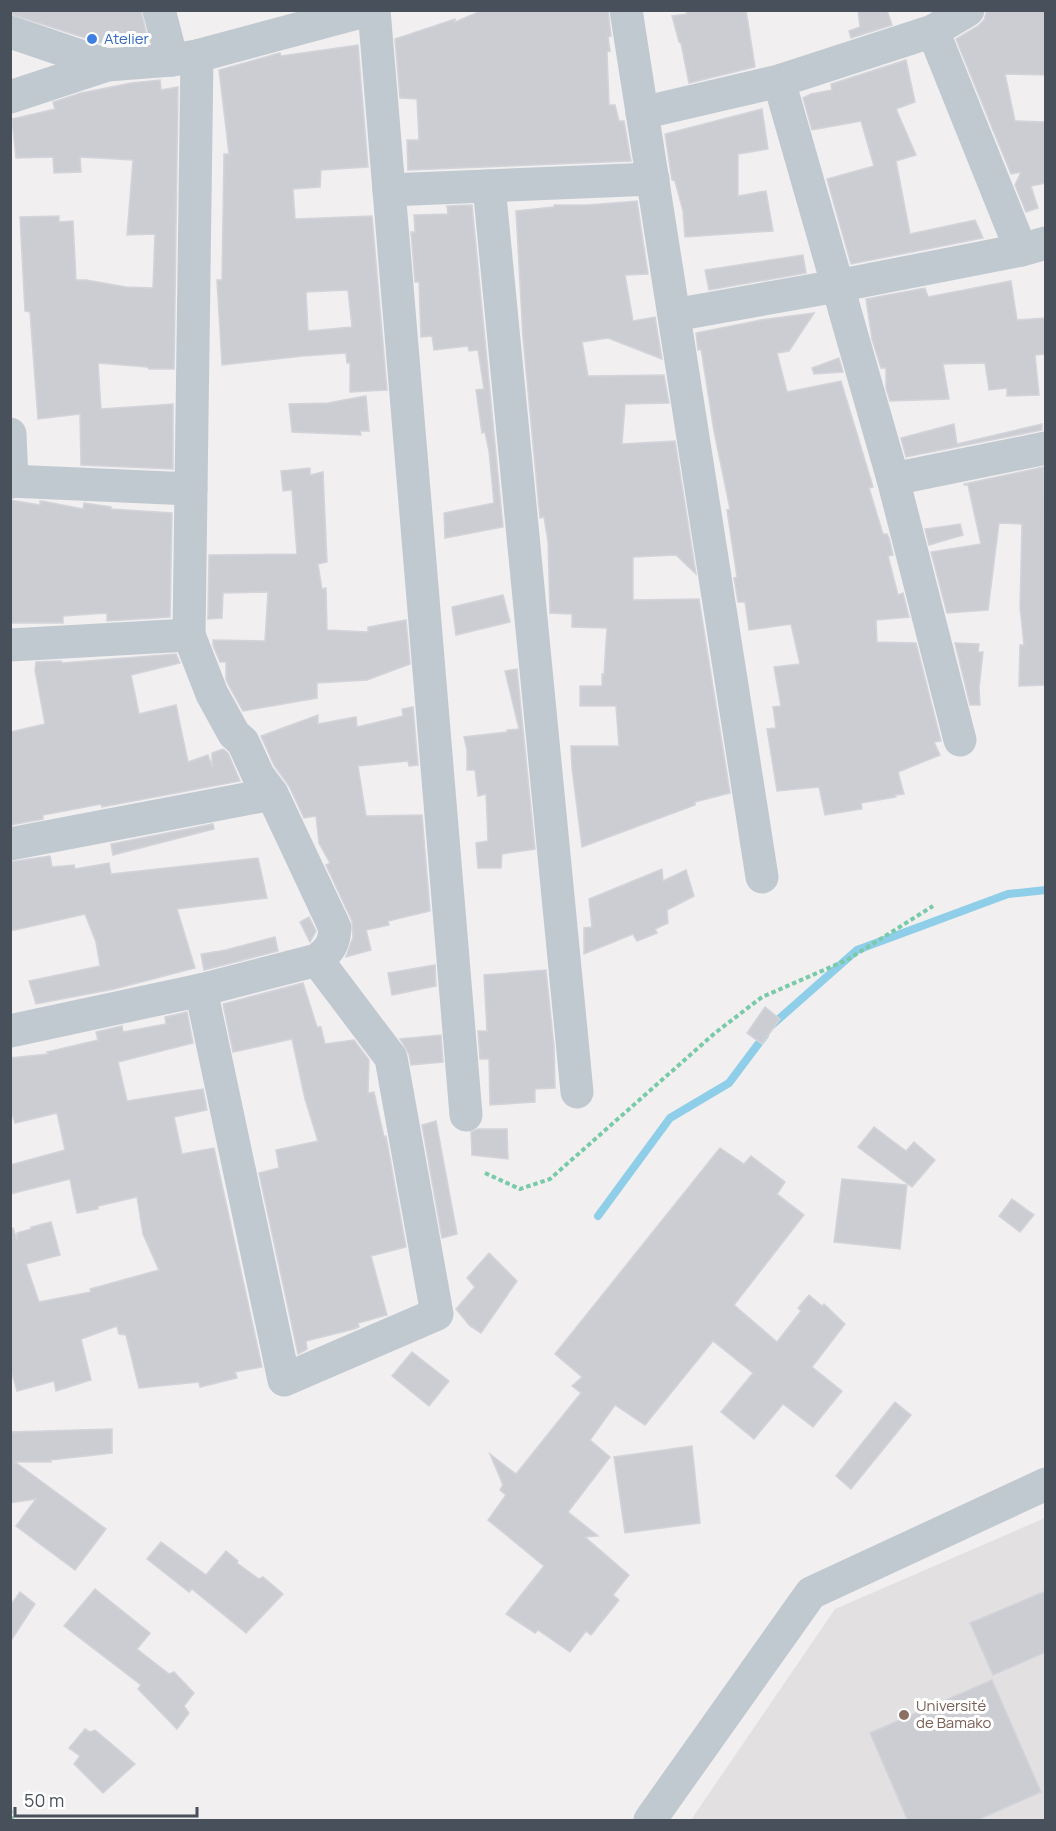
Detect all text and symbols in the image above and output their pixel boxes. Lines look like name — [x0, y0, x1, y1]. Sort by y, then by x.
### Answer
place label: Atelier — [104, 28, 149, 49]
marker: Atelier — [85, 32, 99, 46]
place label: Université de Bamako — [916, 1695, 992, 1733]
marker: Université de Bamako — [897, 1708, 911, 1722]
scale bar — [15, 1780, 196, 1818]
text: 50 m — [24, 1788, 64, 1812]

